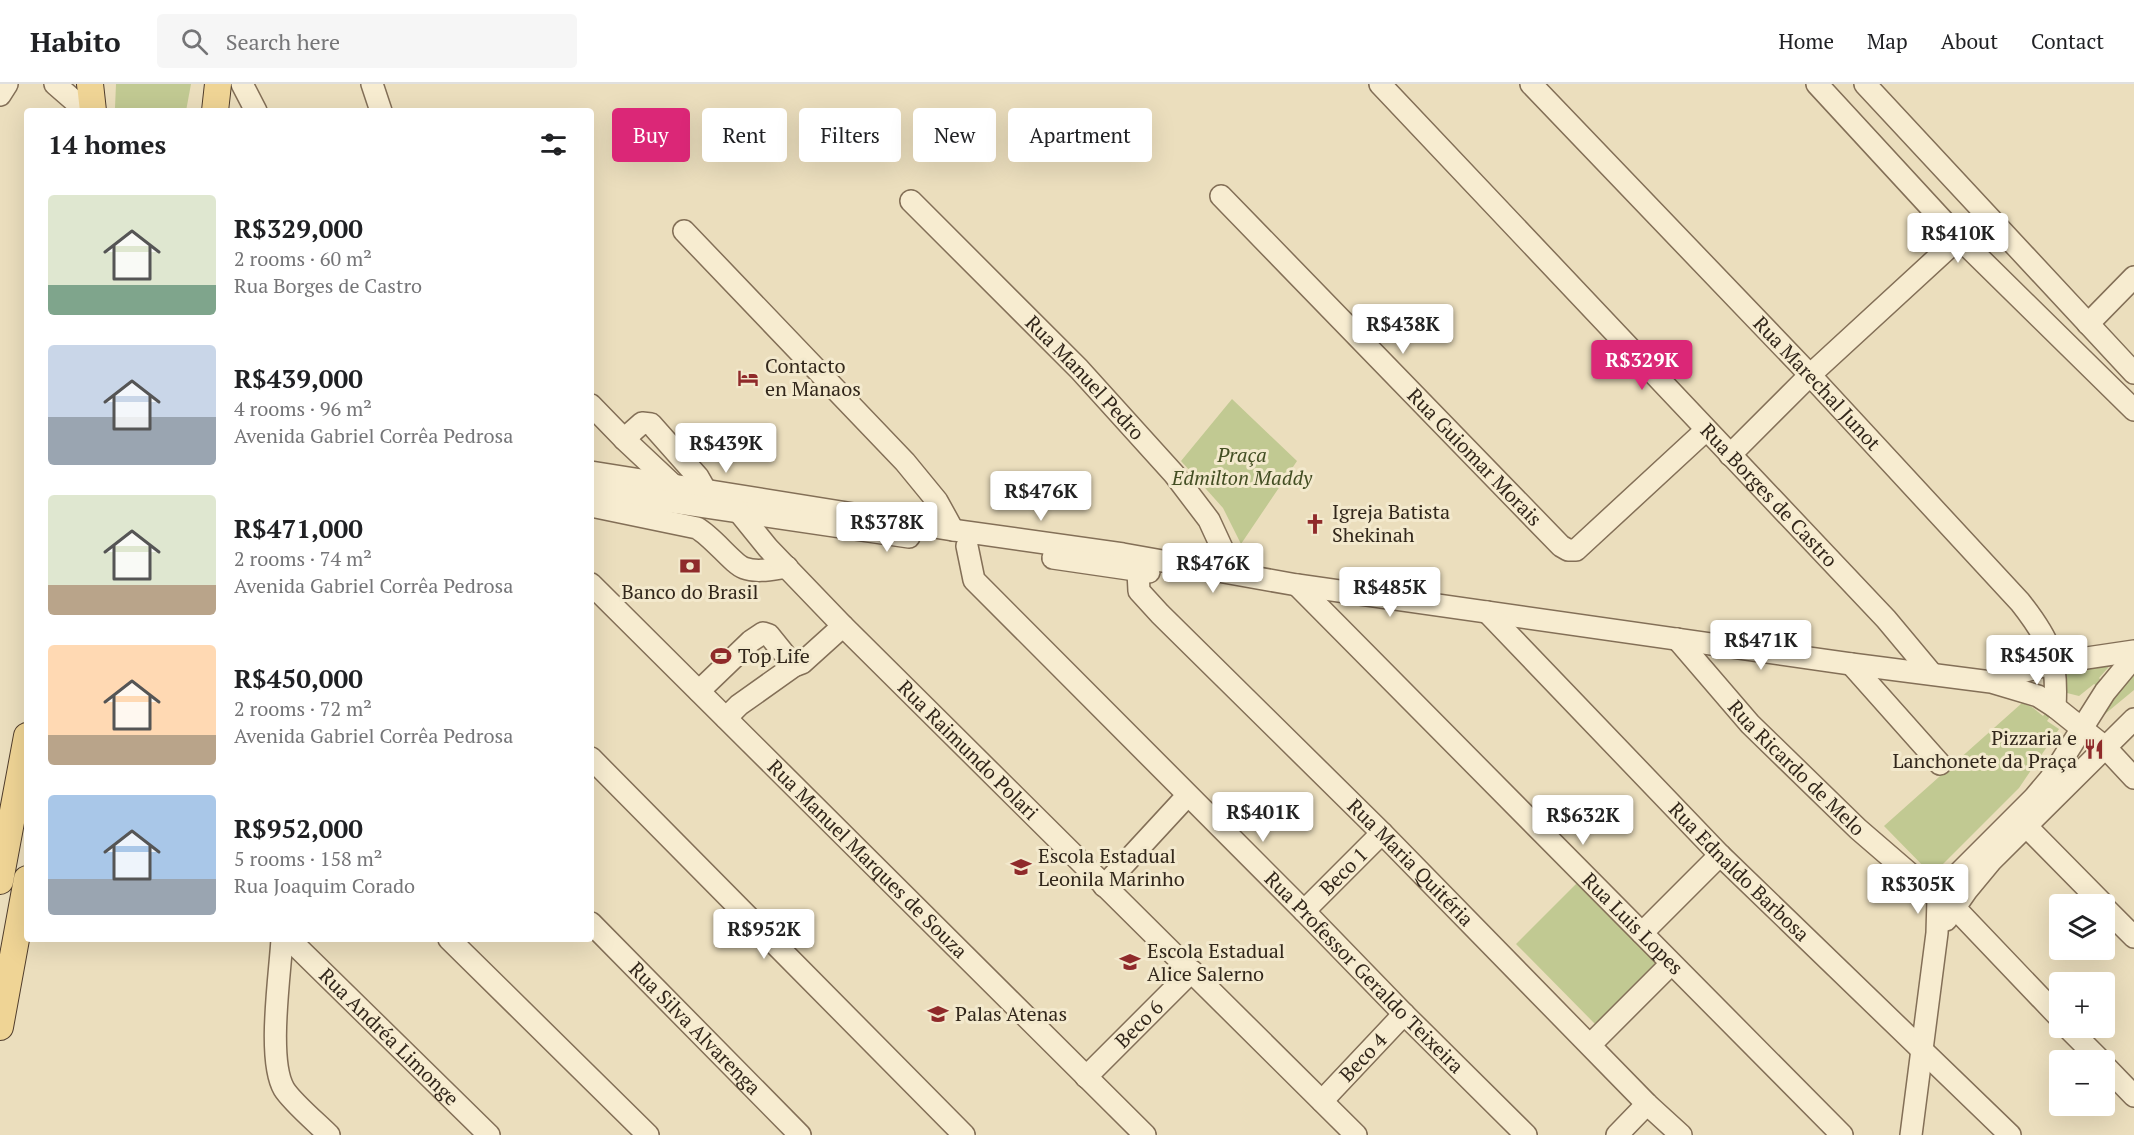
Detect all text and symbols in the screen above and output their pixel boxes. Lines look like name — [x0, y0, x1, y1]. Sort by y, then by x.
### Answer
search box — [157, 14, 577, 68]
text: Habito — [30, 23, 121, 60]
icon: search — [178, 25, 211, 58]
text: Search here — [226, 27, 340, 56]
text: Home — [1778, 27, 1834, 55]
text: Map — [1867, 27, 1908, 55]
text: About — [1941, 27, 1998, 55]
text: Contact — [2031, 27, 2104, 55]
chip: Buy — [612, 108, 690, 162]
chip: Rent — [702, 108, 787, 162]
chip: Filters — [799, 108, 901, 162]
chip: New — [913, 108, 996, 162]
chip: Apartment — [1008, 108, 1152, 162]
text: 14 homes — [48, 127, 166, 161]
icon: filters — [537, 128, 570, 161]
text: R$329,000 — [234, 211, 363, 245]
pin: R$410K — [1909, 213, 2007, 264]
icon: home — [96, 219, 168, 291]
text: R$410K — [1921, 219, 1995, 246]
text: 2 rooms · 60 m² — [234, 245, 372, 272]
text: Rua Borges de Castro — [234, 272, 422, 299]
pin: R$438K — [1354, 304, 1452, 355]
street label: Rua Manuel Pedro — [1020, 309, 1151, 446]
text: R$438K — [1366, 310, 1440, 337]
street label: Rua Marechal Junot — [1748, 310, 1887, 456]
pin: R$329K — [1593, 340, 1691, 391]
text: R$329K — [1605, 346, 1679, 373]
place label: Contacto en Manaos — [765, 352, 861, 402]
text: R$439,000 — [234, 361, 363, 395]
hotel icon: Contacto en Manaos — [736, 366, 760, 390]
icon: home — [96, 369, 168, 441]
street label: Rua Guiomar Morais — [1402, 382, 1548, 532]
text: 4 rooms · 96 m² — [234, 395, 372, 422]
street label: Rua Borges de Castro — [1695, 417, 1844, 573]
text: Avenida Gabriel Corrêa Pedrosa — [234, 422, 513, 449]
pin: R$439K — [677, 423, 775, 474]
text: R$439K — [689, 429, 763, 456]
park label: Praça Edmilton Maddy — [1171, 441, 1313, 491]
pin: R$476K — [992, 471, 1090, 522]
text: R$476K — [1004, 477, 1078, 504]
place label: Igreja Batista Shekinah — [1332, 498, 1450, 548]
pin: R$378K — [838, 502, 936, 553]
text: R$378K — [850, 508, 924, 535]
text: R$471,000 — [234, 511, 363, 545]
church icon: Igreja Batista Shekinah — [1303, 512, 1327, 536]
icon: home — [96, 519, 168, 591]
pin: R$476K — [1164, 543, 1262, 594]
text: 2 rooms · 74 m² — [234, 545, 372, 572]
text: R$476K — [1176, 549, 1250, 576]
bank icon: Banco do Brasil — [678, 554, 702, 578]
pin: R$485K — [1341, 567, 1439, 618]
text: Avenida Gabriel Corrêa Pedrosa — [234, 572, 513, 599]
text: R$485K — [1353, 573, 1427, 600]
place label: Banco do Brasil — [622, 578, 758, 605]
pin: R$471K — [1712, 620, 1810, 671]
text: R$471K — [1724, 626, 1798, 653]
pin: R$450K — [1988, 635, 2086, 686]
text: R$450K — [2000, 641, 2074, 668]
place label: Top Life — [738, 642, 810, 669]
sports icon: Top Life — [709, 644, 733, 668]
text: R$450,000 — [234, 661, 363, 695]
icon: home — [96, 669, 168, 741]
street label: Rua Raimundo Polari — [892, 674, 1045, 826]
street label: Rua Ricardo de Melo — [1722, 694, 1871, 842]
text: 2 rooms · 72 m² — [234, 695, 372, 722]
text: Avenida Gabriel Corrêa Pedrosa — [234, 722, 513, 749]
place label: Pizzaria e Lanchonete da Praça — [1892, 724, 2077, 774]
restaurant icon: Pizzaria e Lanchonete da Praça — [2082, 737, 2106, 761]
street label: Rua Manuel Marques de Souza — [762, 753, 974, 964]
pin: R$401K — [1214, 792, 1312, 843]
street label: Rua Maria Quitéria — [1342, 792, 1480, 932]
pin: R$632K — [1534, 795, 1632, 846]
street label: Rua Ednaldo Barbosa — [1663, 796, 1816, 947]
text: R$401K — [1226, 798, 1300, 825]
text: R$632K — [1546, 801, 1620, 828]
text: R$952,000 — [234, 811, 363, 845]
icon: home — [96, 819, 168, 891]
street label: Beco 1 — [1313, 841, 1373, 901]
place label: Escola Estadual Leonila Marinho — [1038, 842, 1185, 892]
text: 5 rooms · 158 m² — [234, 845, 382, 872]
school or university icon: Escola Estadual Leonila Marinho — [1009, 855, 1033, 879]
pin: R$305K — [1869, 864, 1967, 915]
street label: Rua Professor Geraldo Teixeira — [1259, 865, 1470, 1079]
street label: Rua Luis Lopes — [1577, 867, 1690, 980]
text: R$305K — [1881, 870, 1955, 897]
text: Rua Joaquim Corado — [234, 872, 415, 899]
map controls — [2049, 894, 2115, 1116]
button: layers — [2049, 894, 2115, 960]
pin: R$952K — [715, 909, 813, 960]
text: R$952K — [727, 915, 801, 942]
place label: Escola Estadual Alice Salerno — [1147, 937, 1285, 987]
school or university icon: Escola Estadual Alice Salerno — [1118, 950, 1142, 974]
street label: Rua Silva Alvarenga — [624, 956, 767, 1101]
street label: Rua Andréa Limonge — [313, 962, 465, 1111]
button: + — [2049, 972, 2115, 1038]
street label: Beco 6 — [1109, 993, 1169, 1054]
place label: Palas Atenas — [955, 1000, 1067, 1027]
school or university icon: Palas Atenas — [926, 1002, 950, 1026]
street label: Beco 4 — [1333, 1026, 1393, 1087]
button: − — [2049, 1050, 2115, 1116]

